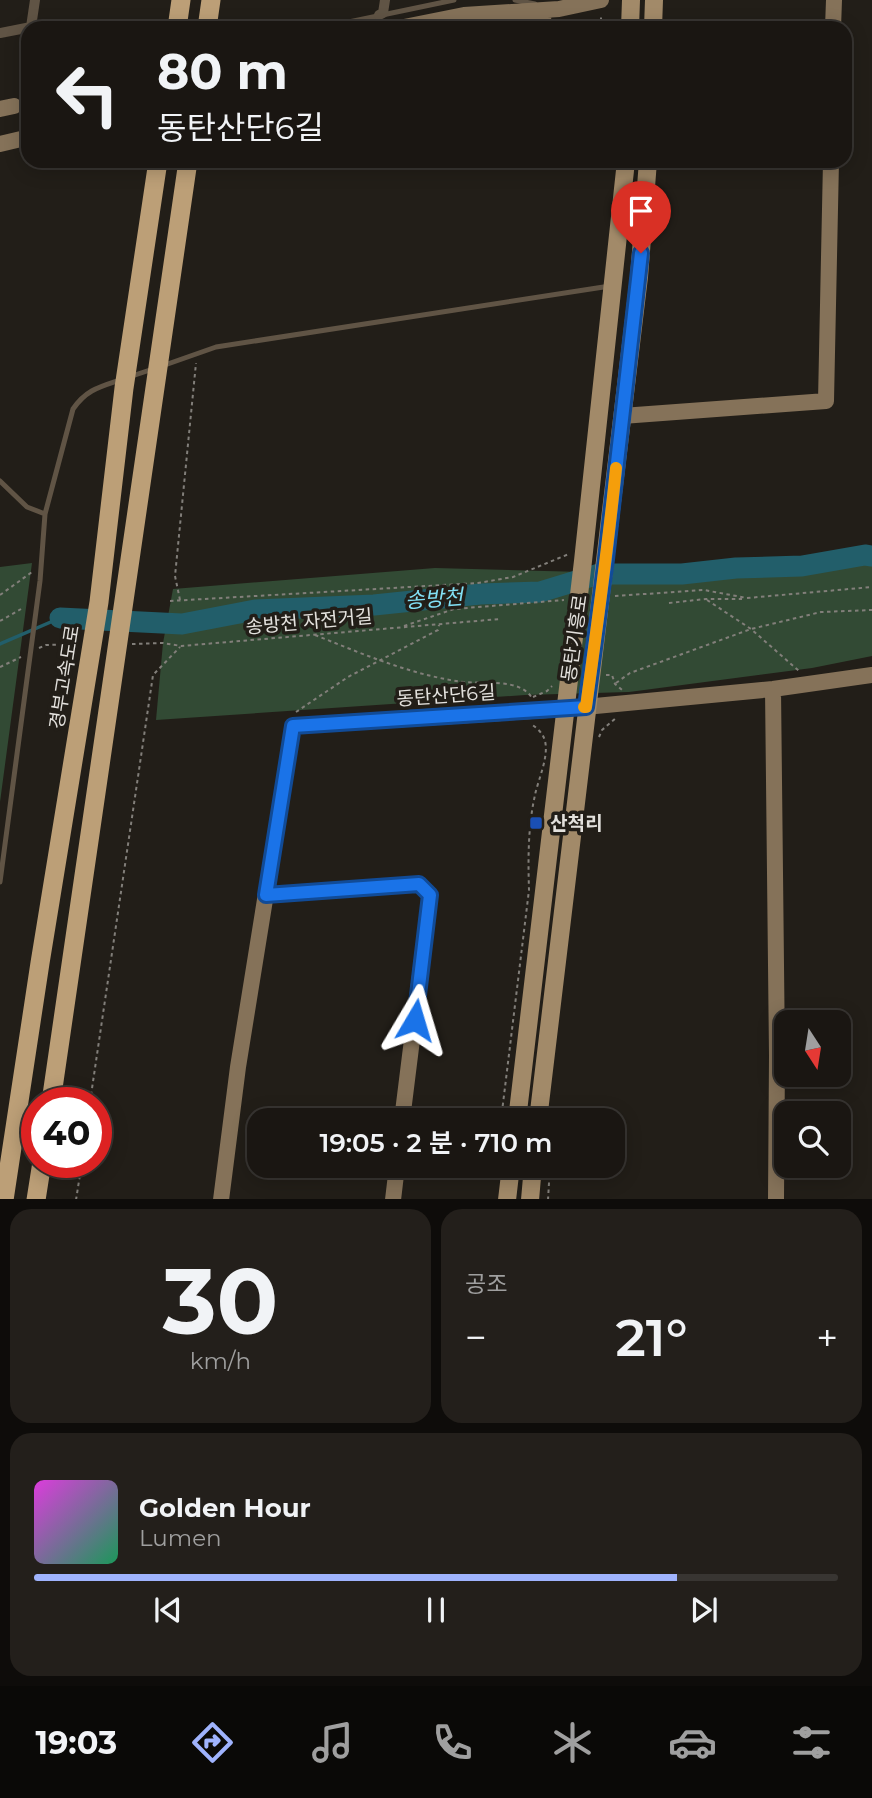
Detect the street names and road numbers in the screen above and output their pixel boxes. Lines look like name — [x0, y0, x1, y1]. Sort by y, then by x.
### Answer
street label: 동탄기흥로 — [557, 593, 592, 683]
street label: 송방천 자전거길 — [245, 604, 373, 639]
street label: 경부고속도로 — [45, 623, 84, 731]
street label: 동탄산단6길 — [396, 681, 496, 710]

